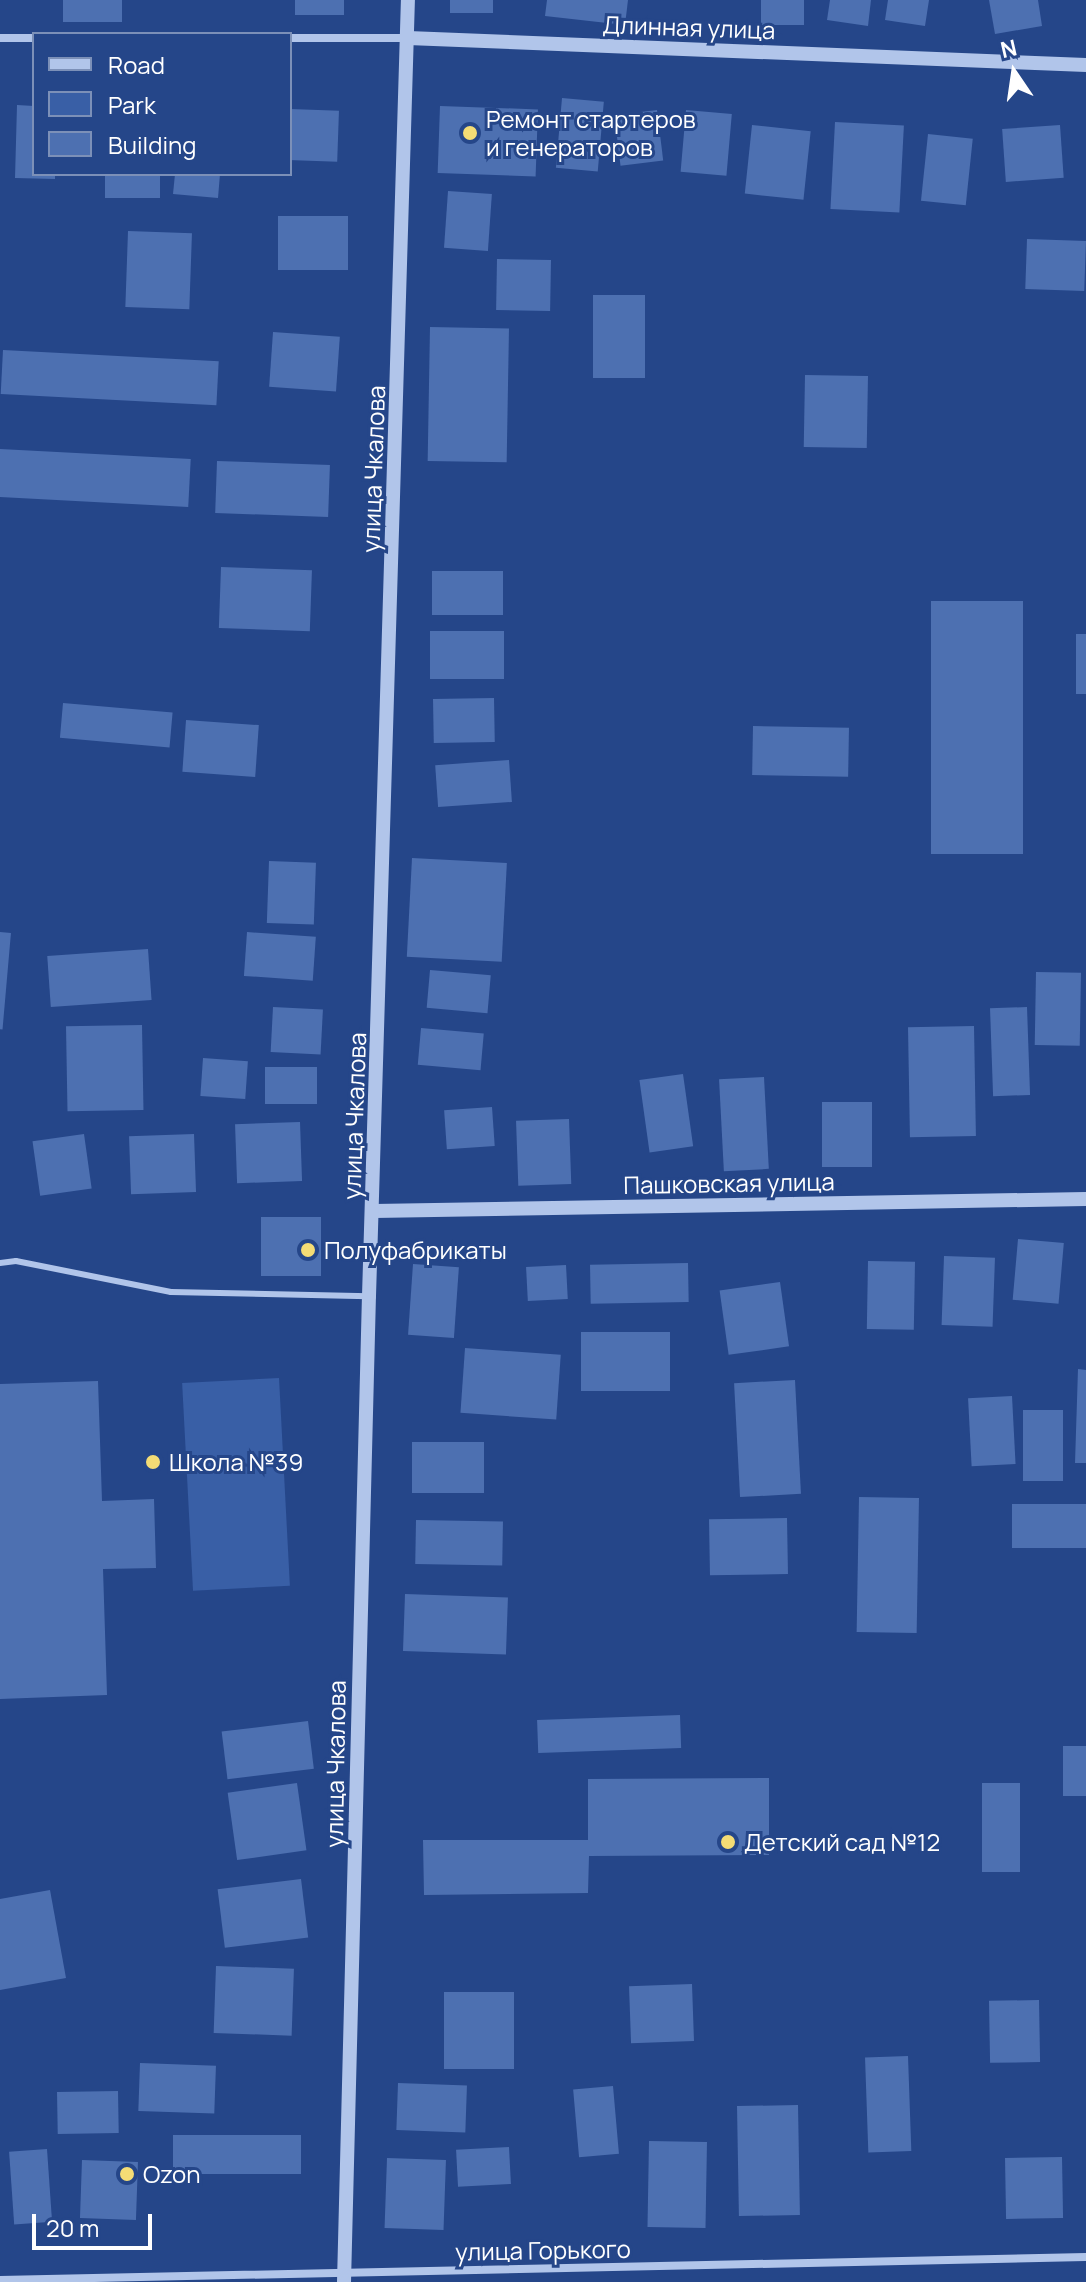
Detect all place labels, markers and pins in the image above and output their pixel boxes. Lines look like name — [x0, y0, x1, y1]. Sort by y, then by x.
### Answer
place label: Ремонт стартеров и генераторов — [486, 105, 696, 161]
marker: Ремонт стартеров и генераторов — [461, 124, 479, 142]
place label: Полуфабрикаты — [324, 1236, 507, 1264]
marker: Полуфабрикаты — [299, 1241, 317, 1259]
place label: Школа №39 — [169, 1448, 303, 1476]
marker: Школа №39 — [144, 1453, 162, 1471]
place label: Детский сад №12 — [744, 1828, 940, 1856]
marker: Детский сад №12 — [719, 1833, 737, 1851]
place label: Ozon — [143, 2160, 201, 2188]
marker: Ozon — [118, 2165, 136, 2183]

